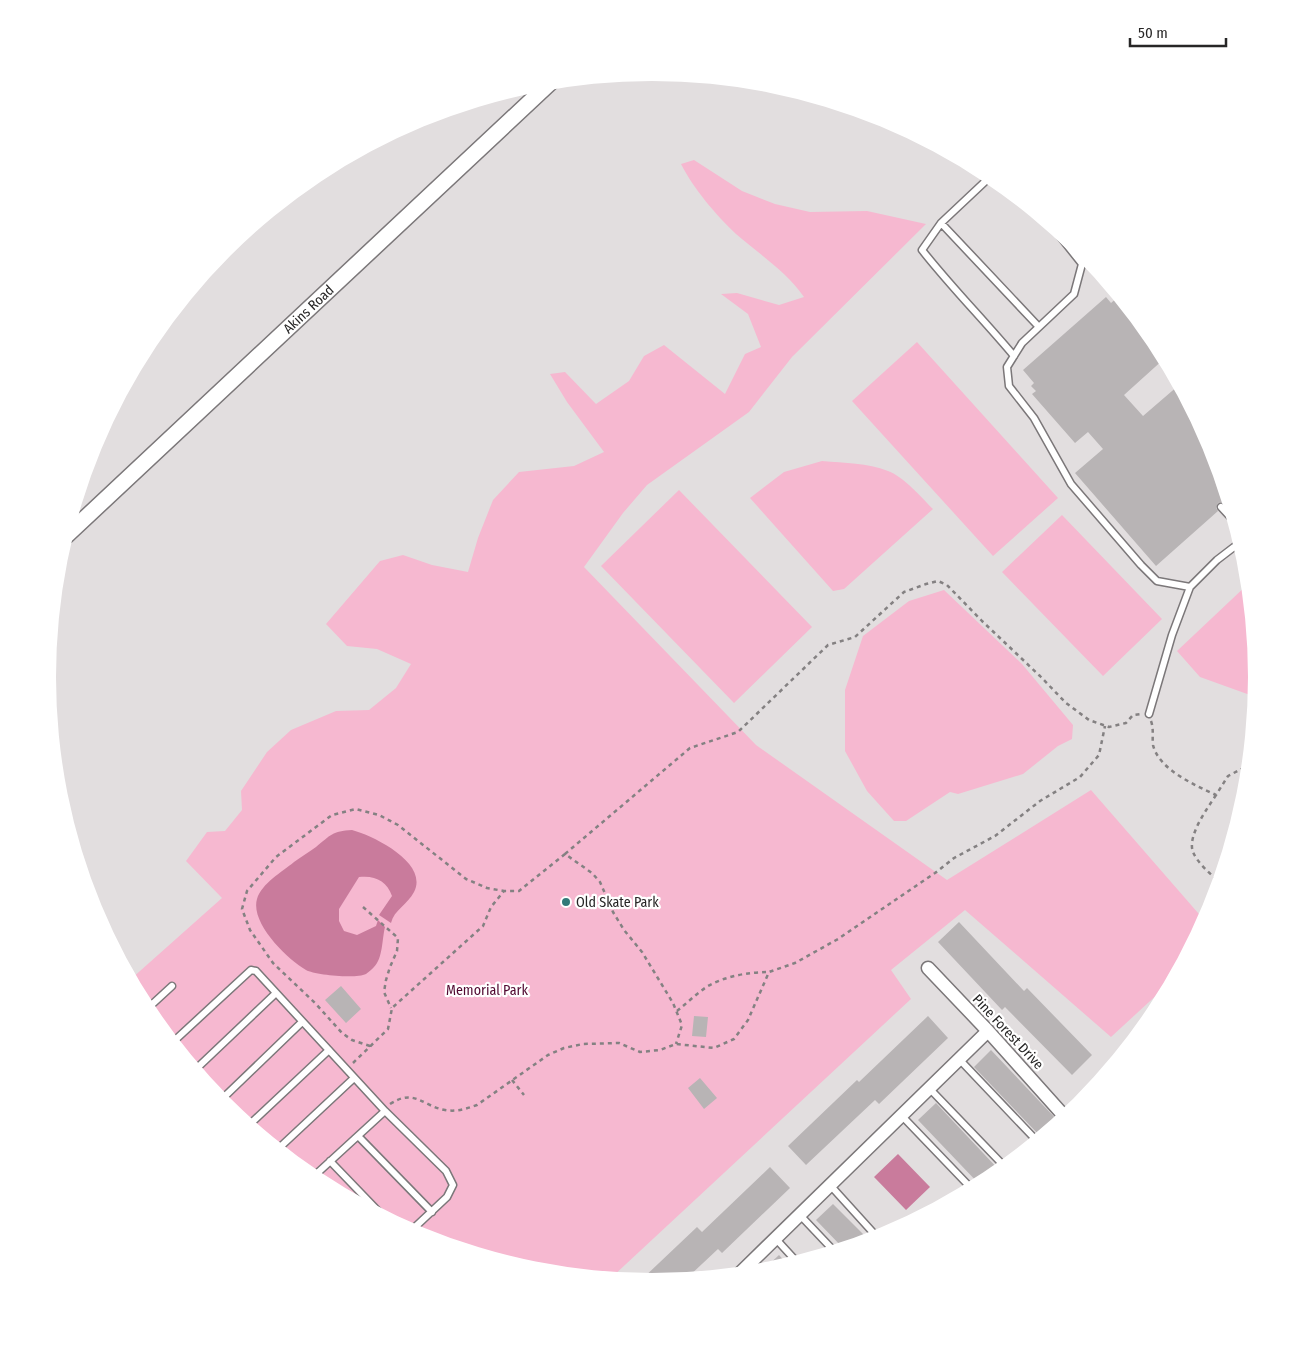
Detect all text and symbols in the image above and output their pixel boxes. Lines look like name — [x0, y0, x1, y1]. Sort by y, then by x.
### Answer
scale bar — [1130, 15, 1226, 47]
text: 50 m — [1138, 24, 1168, 42]
street label: Akins Road — [280, 281, 337, 337]
place label: Old Skate Park — [576, 894, 659, 911]
marker: Old Skate Park — [560, 896, 572, 908]
park label: Memorial Park — [446, 982, 528, 999]
street label: Pine Forest Drive — [969, 991, 1047, 1073]

